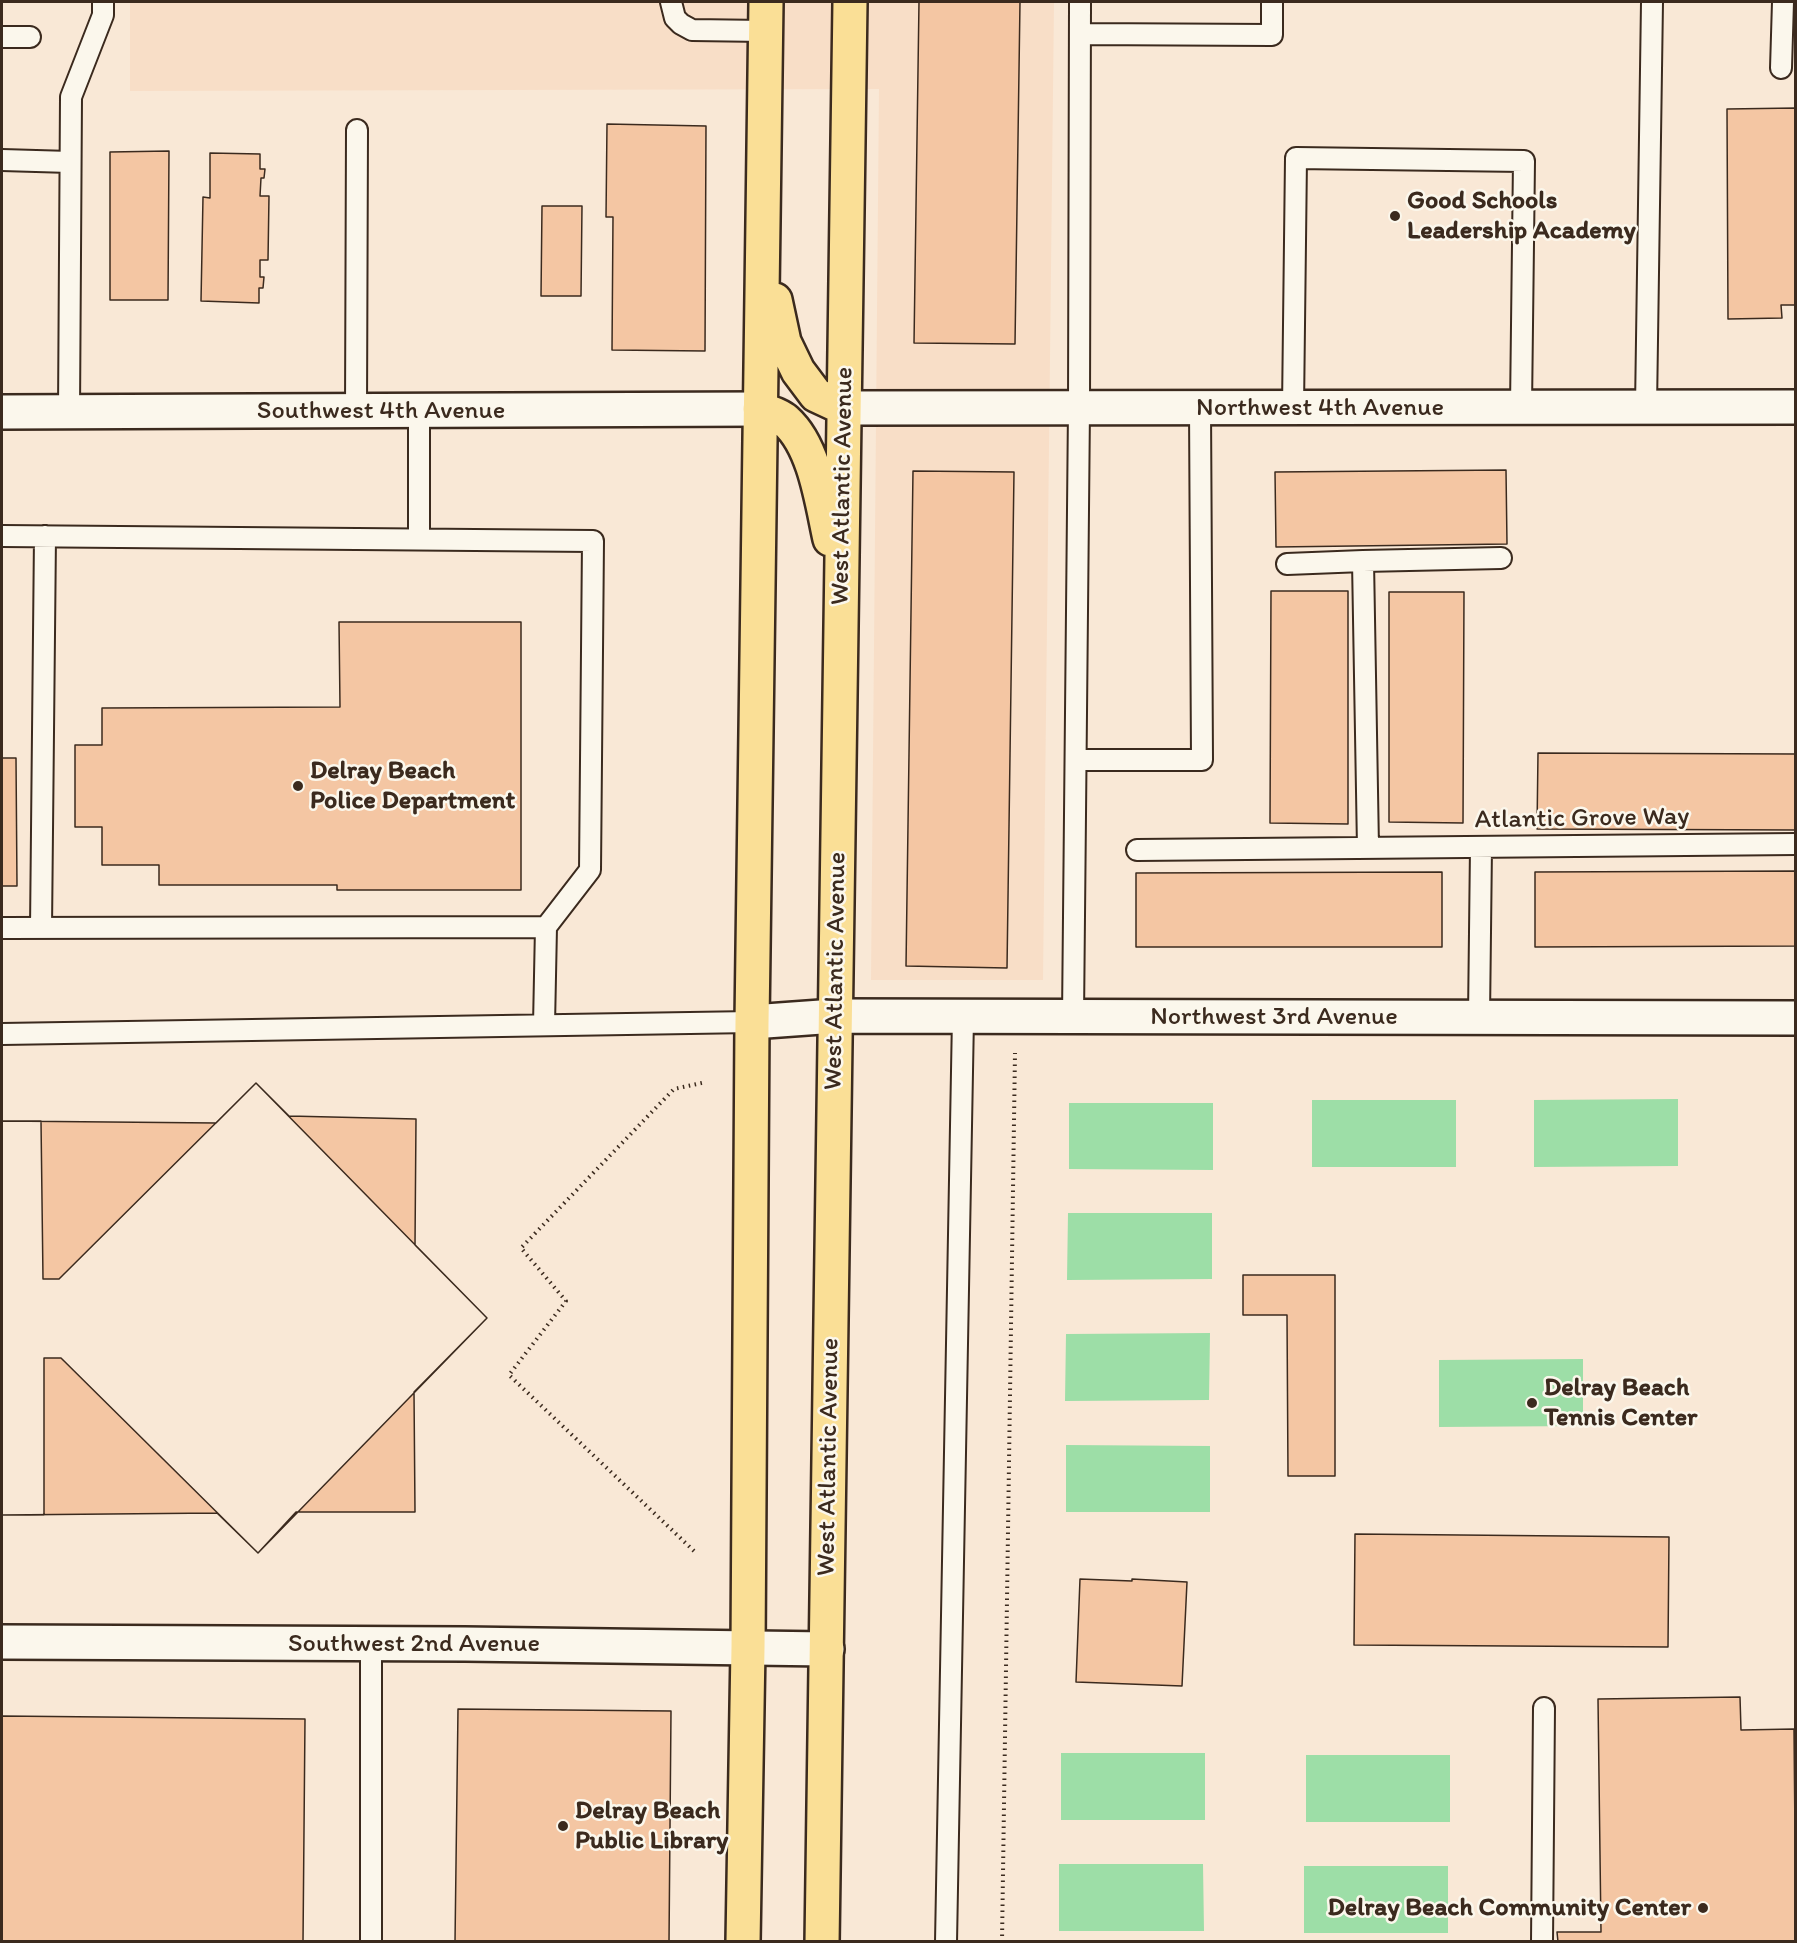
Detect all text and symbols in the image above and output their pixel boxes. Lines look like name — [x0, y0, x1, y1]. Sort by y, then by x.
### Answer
place label: Good Schools Leadership Academy — [1407, 185, 1636, 246]
marker: Good Schools Leadership Academy — [1388, 209, 1402, 223]
street label: West Atlantic Avenue — [825, 367, 861, 605]
street label: Northwest 4th Avenue — [1196, 392, 1444, 424]
street label: Southwest 4th Avenue — [257, 395, 505, 427]
place label: Delray Beach Police Department — [310, 755, 515, 816]
marker: Delray Beach Police Department — [291, 779, 305, 793]
street label: Atlantic Grove Way — [1474, 802, 1690, 836]
street label: West Atlantic Avenue — [818, 852, 854, 1090]
street label: Northwest 3rd Avenue — [1150, 1001, 1398, 1033]
street label: West Atlantic Avenue — [811, 1338, 847, 1576]
place label: Delray Beach Tennis Center — [1544, 1372, 1697, 1434]
marker: Delray Beach Tennis Center — [1525, 1396, 1539, 1410]
street label: Southwest 2nd Avenue — [288, 1628, 540, 1660]
place label: Delray Beach Public Library — [575, 1795, 728, 1856]
marker: Delray Beach Public Library — [556, 1819, 570, 1833]
place label: Delray Beach Community Center — [1328, 1892, 1691, 1924]
marker: Delray Beach Community Center — [1696, 1901, 1710, 1915]

